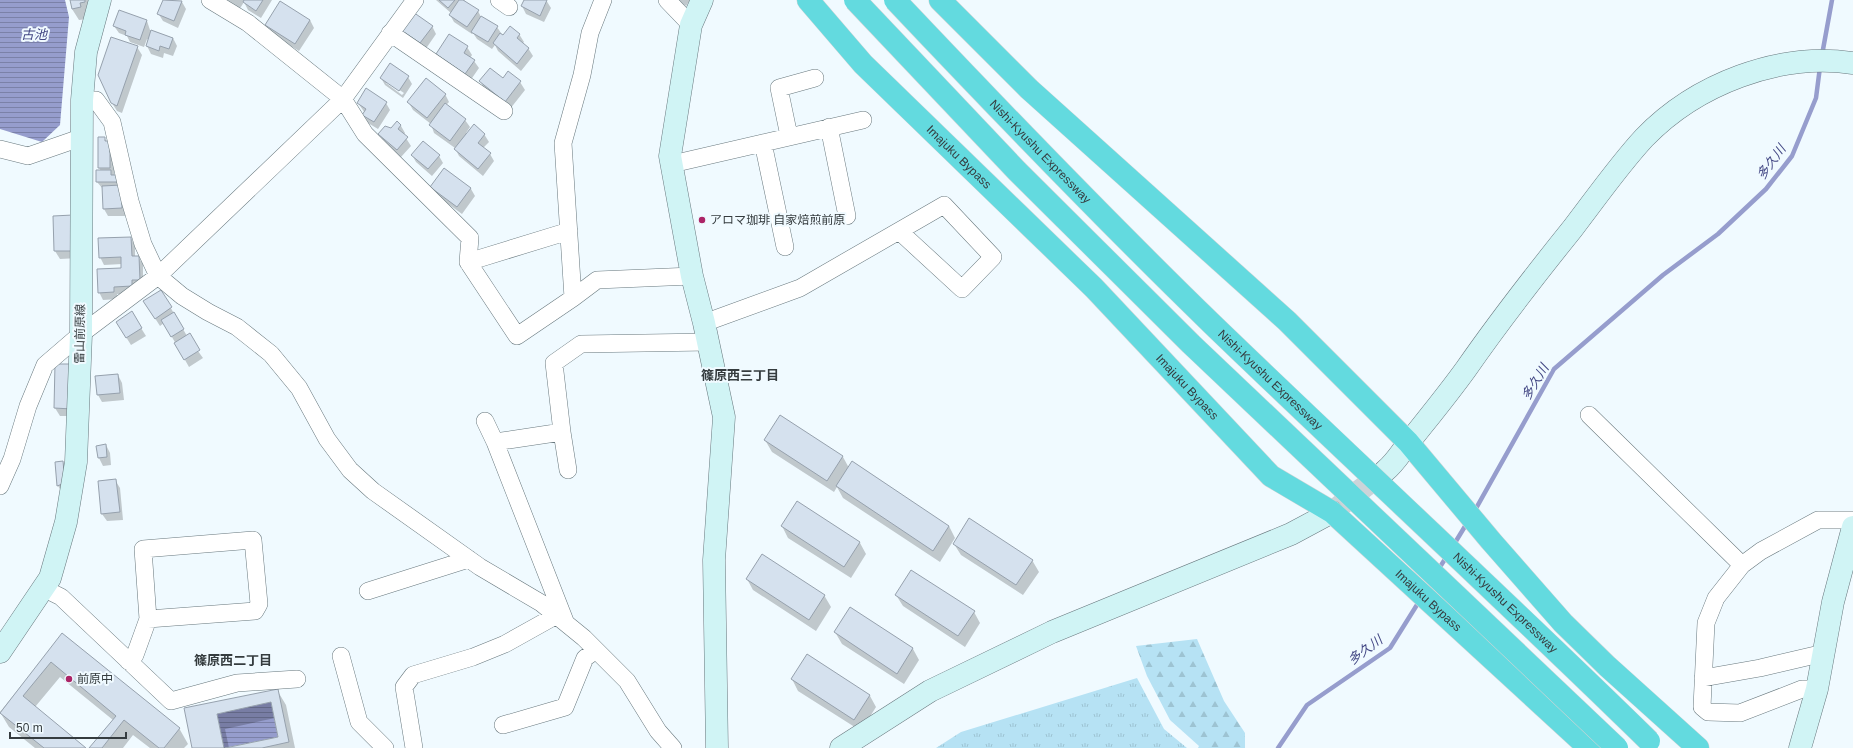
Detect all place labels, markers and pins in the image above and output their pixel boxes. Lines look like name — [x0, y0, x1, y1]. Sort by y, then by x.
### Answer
place label: アロマ珈琲 自家焙煎前原 — [710, 213, 845, 227]
marker: アロマ珈琲 自家焙煎前原 — [697, 215, 707, 225]
place label: 前原中 — [77, 672, 113, 686]
marker: 前原中 — [64, 674, 74, 684]

